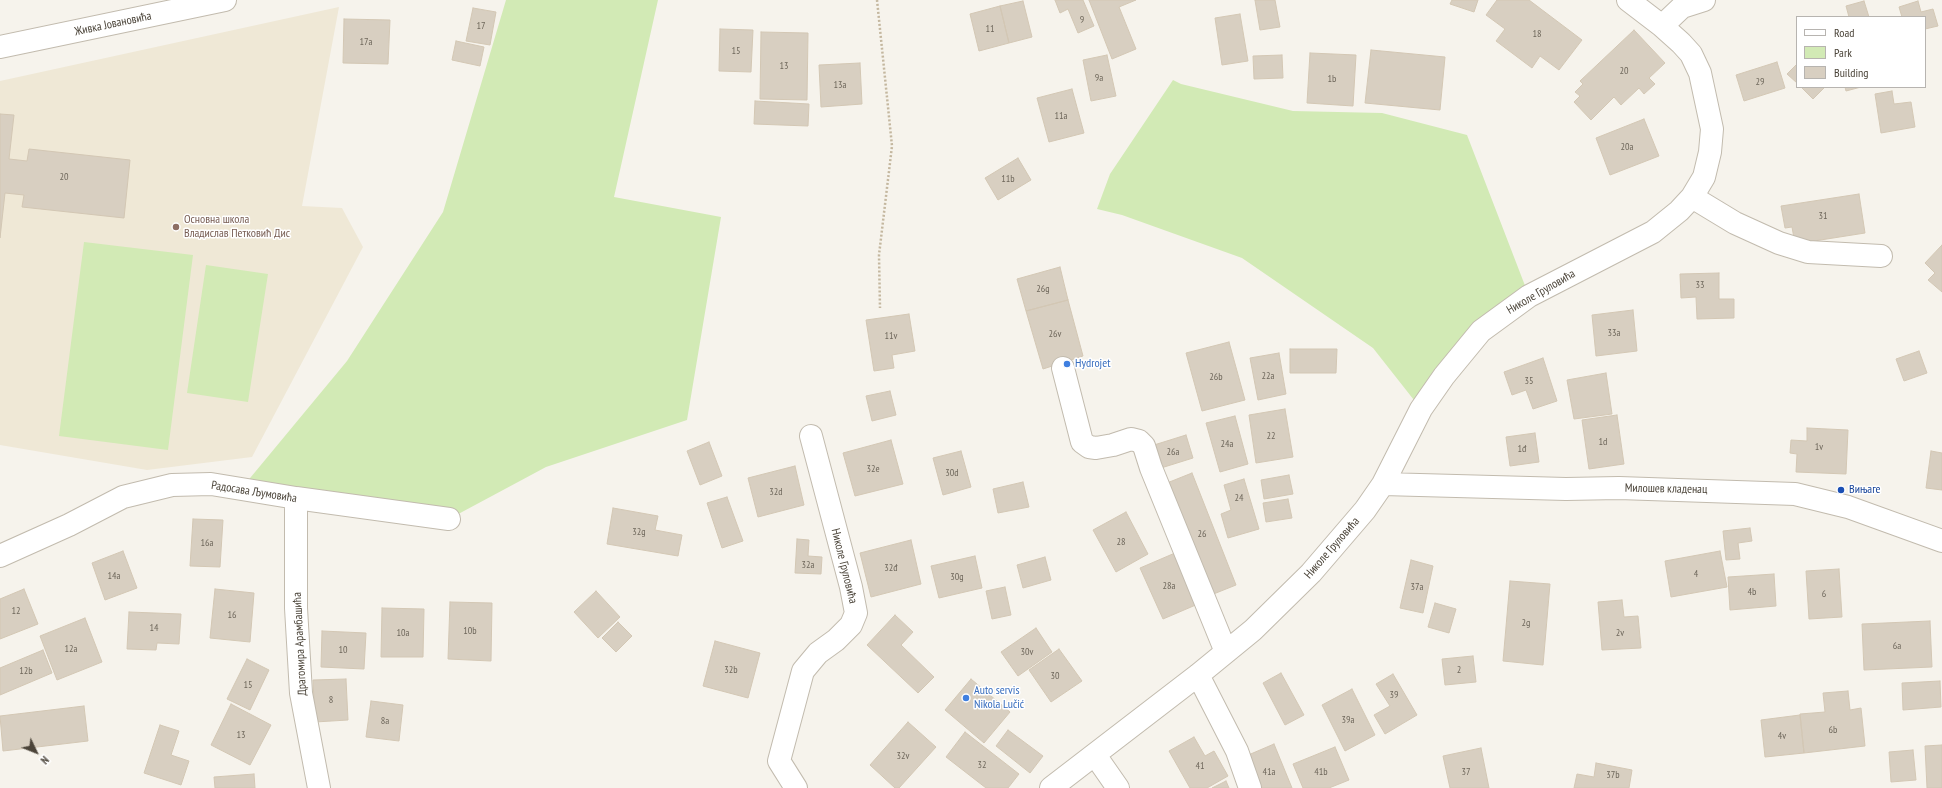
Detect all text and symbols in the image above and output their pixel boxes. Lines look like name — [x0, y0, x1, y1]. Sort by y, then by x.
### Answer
street label: Живка Јовановића — [73, 9, 153, 39]
house number: 9 — [1080, 14, 1084, 26]
legend — [1796, 16, 1926, 88]
house number: 17 — [477, 20, 485, 32]
house number: 11 — [986, 23, 994, 35]
text: Road — [1834, 25, 1854, 40]
house number: 18 — [1533, 28, 1541, 40]
house number: 17a — [360, 36, 372, 48]
house number: 15 — [732, 45, 740, 57]
text: Park — [1834, 45, 1852, 60]
house number: 13 — [780, 60, 788, 72]
house number: 20 — [1620, 65, 1628, 77]
text: Building — [1834, 65, 1869, 80]
house number: 9a — [1095, 72, 1103, 84]
house number: 1b — [1328, 73, 1336, 85]
house number: 29 — [1756, 76, 1764, 88]
house number: 13a — [834, 79, 846, 91]
house number: 11a — [1055, 110, 1067, 122]
house number: 20a — [1621, 141, 1633, 153]
house number: 20 — [60, 171, 68, 183]
house number: 11b — [1001, 173, 1015, 185]
house number: 31 — [1819, 210, 1827, 222]
place label: Основна школа Владислав Петковић Дис — [184, 213, 290, 241]
marker: Основна школа Владислав Петковић Дис — [171, 222, 181, 232]
street label: Николе Груловића — [1504, 267, 1578, 317]
house number: 33 — [1696, 279, 1704, 291]
house number: 26g — [1036, 283, 1050, 295]
house number: 33a — [1608, 327, 1620, 339]
house number: 26v — [1049, 328, 1061, 340]
house number: 11v — [885, 330, 897, 342]
place label: Hydrojet — [1075, 357, 1110, 371]
marker: Hydrojet — [1062, 359, 1072, 369]
house number: 22a — [1262, 370, 1274, 382]
house number: 26b — [1209, 371, 1223, 383]
house number: 35 — [1525, 375, 1533, 387]
house number: 22 — [1267, 430, 1275, 442]
house number: 1d — [1599, 436, 1607, 448]
house number: 24a — [1221, 438, 1233, 450]
house number: 1v — [1815, 441, 1823, 453]
house number: 1đ — [1518, 443, 1526, 455]
house number: 26a — [1167, 446, 1179, 458]
house number: 32e — [866, 463, 880, 475]
house number: 30d — [945, 467, 959, 479]
street label: Радосава Љумовића — [210, 478, 298, 506]
street label: Милошев кладенац — [1625, 481, 1707, 497]
place label: Вињаге — [1849, 483, 1881, 497]
marker: Вињаге — [1836, 485, 1846, 495]
house number: 32d — [769, 486, 783, 498]
house number: 24 — [1235, 492, 1243, 504]
street label: Николе Груловића — [1301, 514, 1363, 582]
house number: 32g — [632, 526, 646, 538]
street label: Николе Груловића — [828, 527, 860, 605]
house number: 26 — [1198, 528, 1206, 540]
house number: 28 — [1117, 536, 1125, 548]
house number: 16a — [201, 537, 213, 549]
house number: 32a — [802, 559, 814, 571]
house number: 32đ — [884, 562, 898, 574]
house number: 4 — [1694, 568, 1698, 580]
house number: 14a — [108, 570, 120, 582]
house number: 30g — [950, 571, 964, 583]
house number: 28a — [1163, 580, 1175, 592]
house number: 37a — [1411, 581, 1423, 593]
house number: 4b — [1748, 586, 1756, 598]
house number: 6 — [1822, 588, 1826, 600]
street label: Драгомира Арамбашића — [290, 592, 310, 696]
house number: 12 — [12, 605, 20, 617]
house number: 16 — [228, 609, 236, 621]
house number: 2g — [1522, 617, 1530, 629]
house number: 14 — [150, 622, 158, 634]
house number: 10b — [463, 625, 477, 637]
house number: 10a — [397, 627, 409, 639]
house number: 2v — [1616, 627, 1624, 639]
house number: 6a — [1893, 640, 1901, 652]
house number: 12a — [65, 643, 77, 655]
house number: 10 — [339, 644, 347, 656]
house number: 30v — [1021, 646, 1033, 658]
house number: 32b — [724, 664, 738, 676]
house number: 2 — [1457, 664, 1461, 676]
house number: 12b — [19, 665, 33, 677]
house number: 30 — [1051, 670, 1059, 682]
house number: 15 — [244, 679, 252, 691]
place label: Auto servis Nikola Lučić — [974, 684, 1024, 712]
house number: 39 — [1390, 689, 1398, 701]
marker: Auto servis Nikola Lučić — [961, 693, 971, 703]
house number: 8 — [329, 694, 333, 706]
house number: 39a — [1342, 714, 1354, 726]
house number: 8a — [381, 715, 389, 727]
house number: 6b — [1829, 724, 1837, 736]
house number: 13 — [237, 729, 245, 741]
house number: 4v — [1778, 730, 1786, 742]
north arrow — [16, 732, 56, 772]
house number: 32v — [897, 750, 909, 762]
text: N — [38, 753, 52, 767]
house number: 32 — [978, 759, 986, 771]
house number: 41 — [1196, 760, 1204, 772]
house number: 41a — [1263, 766, 1275, 778]
house number: 41b — [1314, 766, 1328, 778]
house number: 37 — [1462, 766, 1470, 778]
house number: 37b — [1606, 769, 1620, 781]

